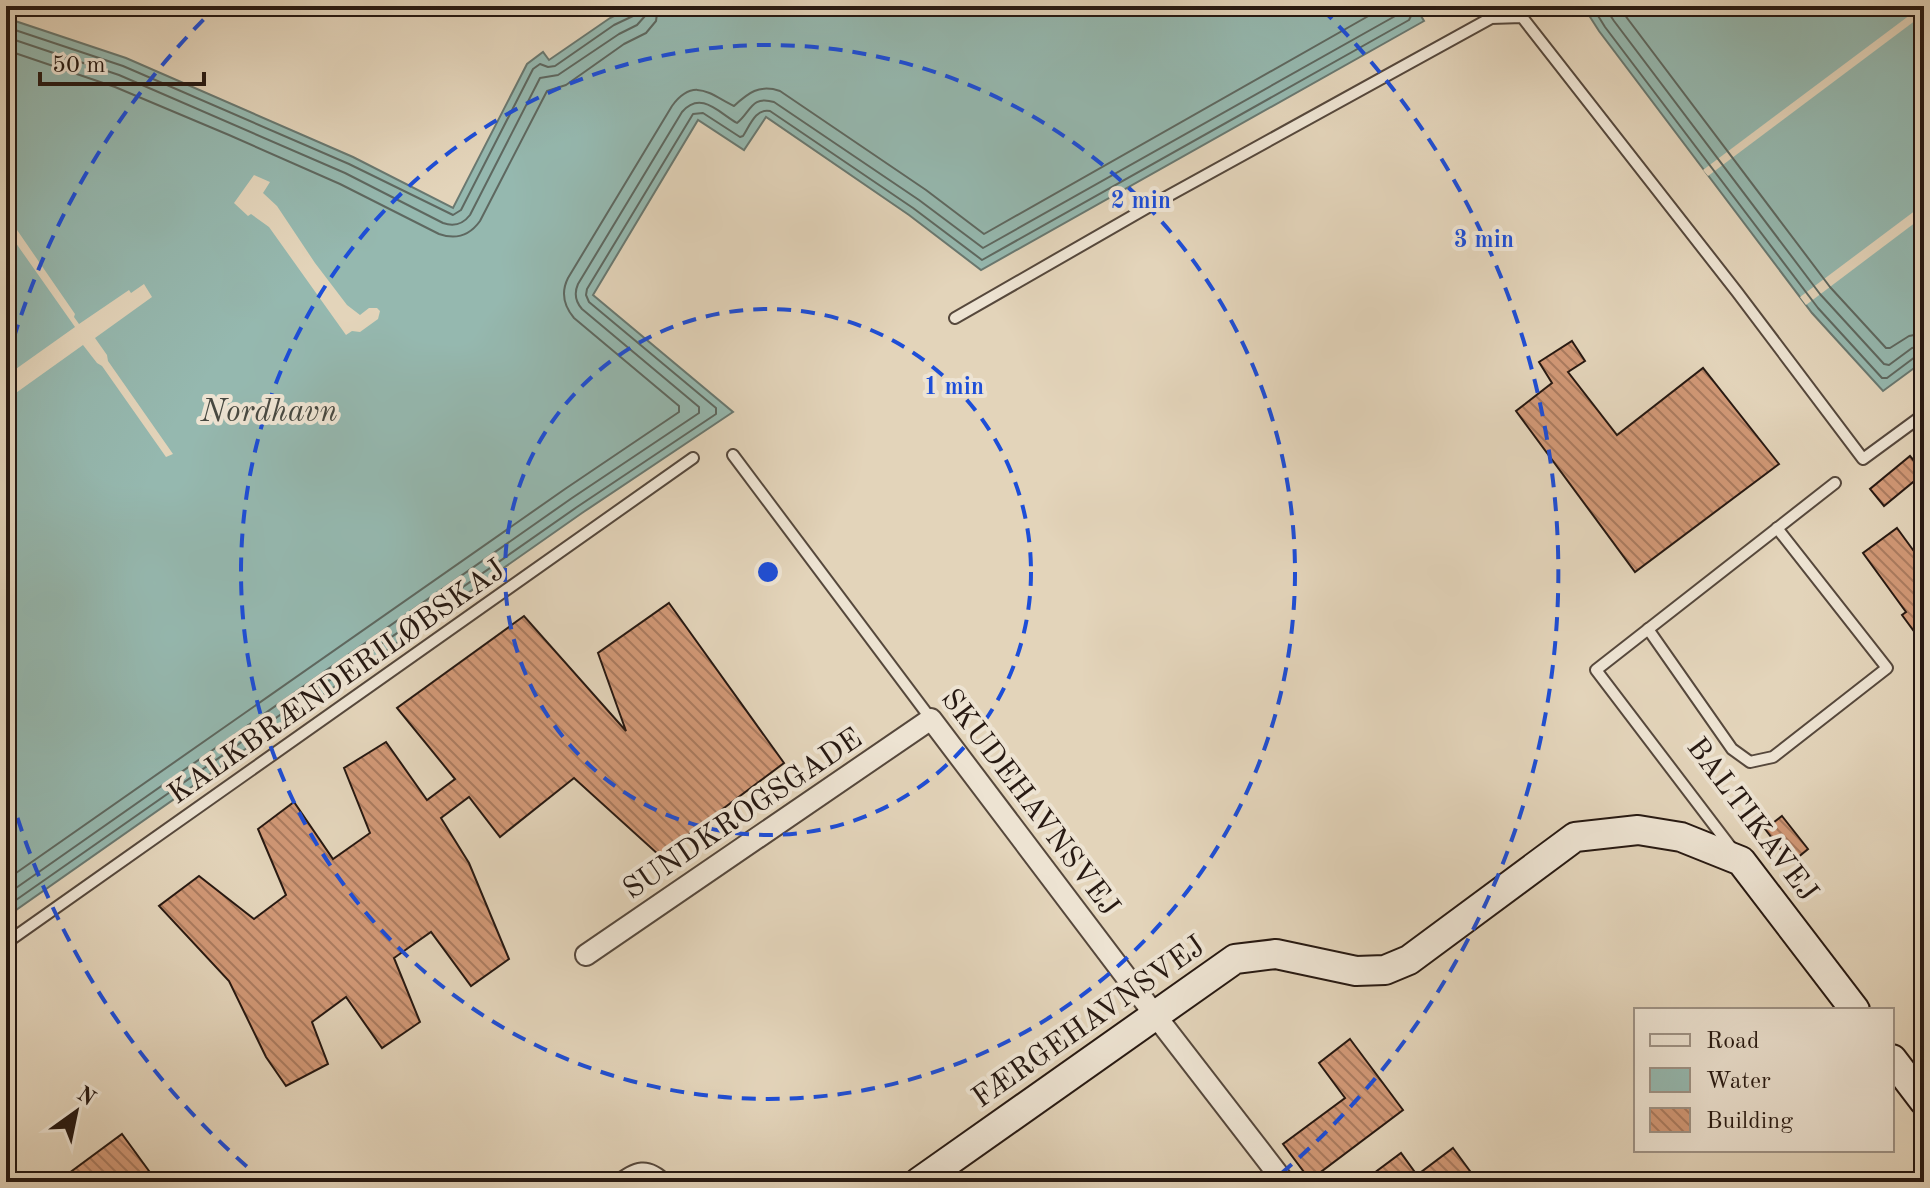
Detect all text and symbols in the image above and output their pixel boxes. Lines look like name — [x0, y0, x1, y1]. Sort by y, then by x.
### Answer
scale bar — [40, 36, 204, 86]
text: 50 m — [52, 54, 106, 78]
text: 2 min — [1111, 190, 1171, 214]
text: 3 min — [1454, 229, 1514, 253]
text: 1 min — [924, 376, 984, 400]
water label: Nordhavn — [200, 397, 337, 429]
street label: KALKBRÆNDERILØBSKAJ — [163, 555, 511, 811]
centre of rings — [754, 558, 782, 586]
street label: SKUDEHAVNSVEJ — [935, 684, 1124, 922]
street label: SUNDKROGSGADE — [618, 724, 868, 906]
street label: BALTIKAVEJ — [1680, 733, 1823, 908]
street label: FÆRGEHAVNSVEJ — [967, 931, 1211, 1114]
legend — [1634, 1008, 1894, 1152]
text: Road — [1706, 1030, 1759, 1054]
text: Water — [1706, 1070, 1771, 1094]
north arrow — [36, 1072, 116, 1152]
text: N — [73, 1083, 99, 1111]
text: Building — [1706, 1110, 1793, 1134]

